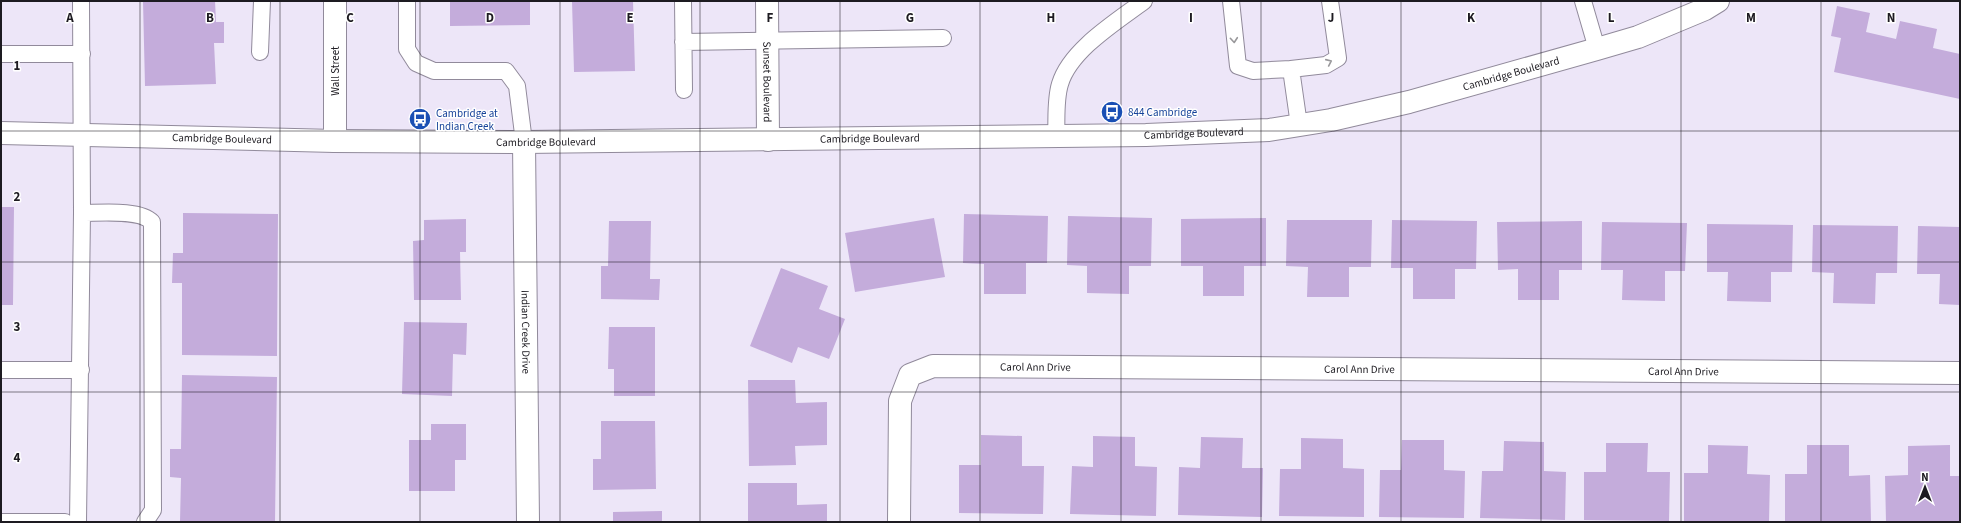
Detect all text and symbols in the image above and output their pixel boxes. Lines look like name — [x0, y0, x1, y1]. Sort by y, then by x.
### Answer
text: A — [65, 9, 74, 27]
text: B — [206, 9, 214, 27]
text: C — [346, 9, 354, 27]
text: D — [486, 9, 494, 27]
text: E — [626, 9, 634, 27]
text: F — [767, 9, 774, 27]
text: G — [906, 9, 914, 27]
text: H — [1047, 9, 1055, 27]
text: I — [1189, 9, 1193, 27]
text: J — [1328, 9, 1334, 27]
text: K — [1467, 9, 1476, 27]
text: L — [1608, 9, 1615, 27]
text: M — [1746, 9, 1756, 27]
text: N — [1887, 9, 1895, 27]
one-way arrow — [1230, 37, 1239, 43]
street label: Sunset Boulevard — [760, 42, 775, 122]
street label: Wall Street — [328, 46, 343, 96]
street label: Cambridge Boulevard — [1461, 53, 1561, 94]
text: 1 — [14, 57, 21, 75]
one-way arrow — [1324, 59, 1332, 67]
bus stop icon: 844 Cambridge — [1099, 99, 1125, 125]
place label: 844 Cambridge — [1128, 105, 1198, 120]
bus stop icon: Cambridge at Indian Creek — [407, 106, 433, 132]
place label: Cambridge at Indian Creek — [436, 106, 498, 134]
street label: Cambridge Boulevard — [1144, 124, 1244, 143]
street label: Cambridge Boulevard — [172, 130, 272, 147]
street label: Cambridge Boulevard — [820, 130, 920, 146]
street label: Cambridge Boulevard — [496, 134, 596, 150]
text: 2 — [14, 188, 21, 206]
street label: Indian Creek Drive — [518, 290, 534, 375]
text: 3 — [14, 318, 21, 336]
street label: Carol Ann Drive — [1000, 359, 1071, 374]
street label: Carol Ann Drive — [1324, 361, 1395, 377]
street label: Carol Ann Drive — [1648, 363, 1719, 379]
text: 4 — [14, 449, 21, 467]
north arrow — [1905, 467, 1945, 507]
text: N — [1921, 470, 1929, 485]

